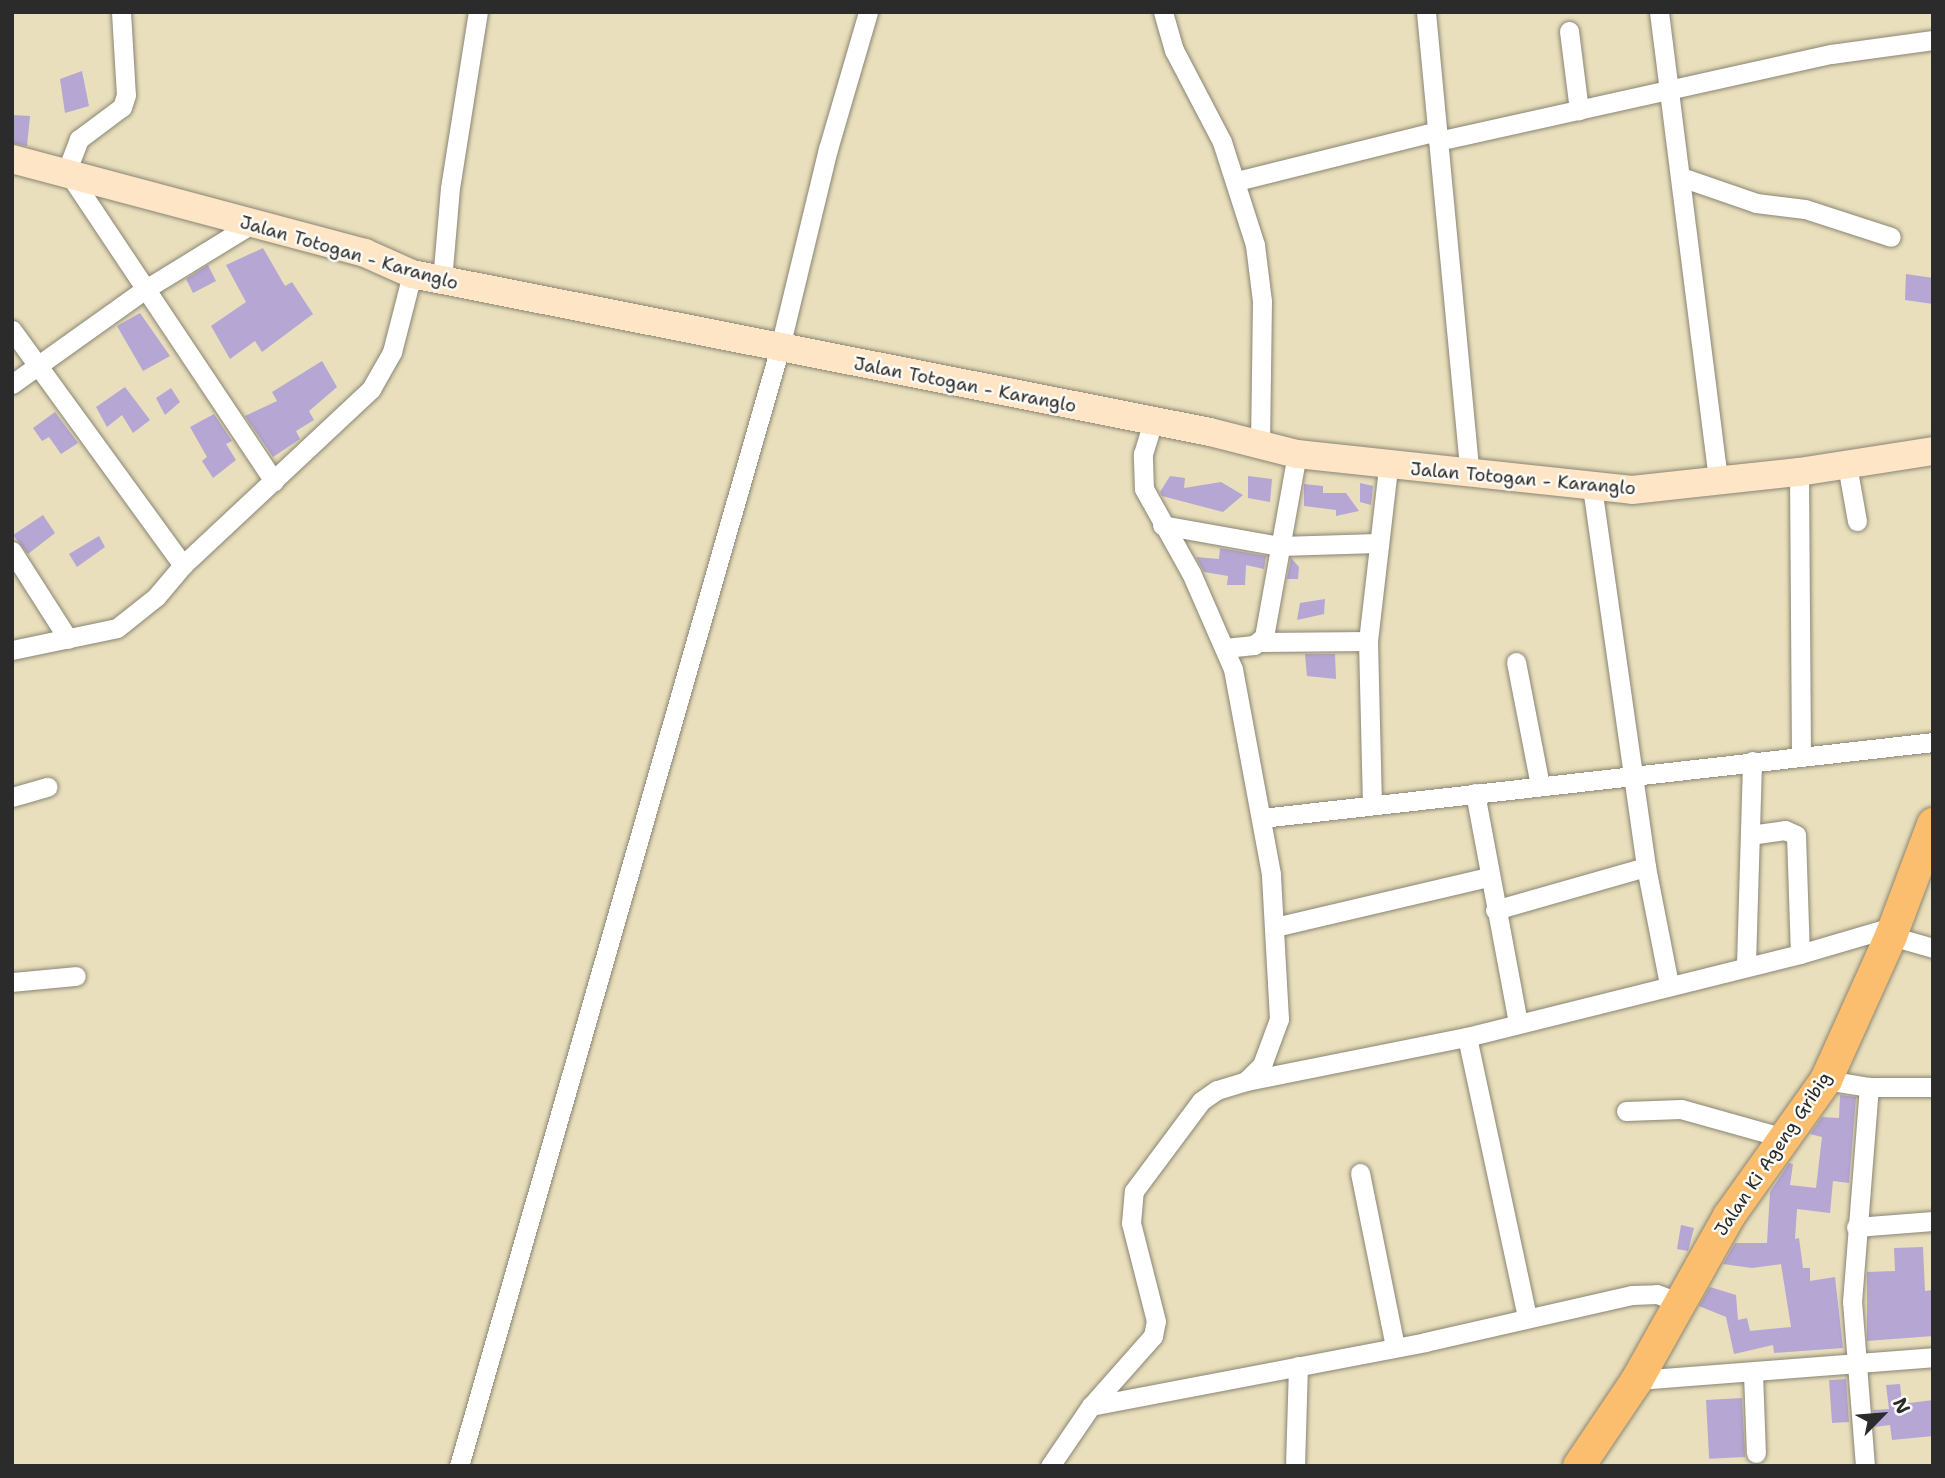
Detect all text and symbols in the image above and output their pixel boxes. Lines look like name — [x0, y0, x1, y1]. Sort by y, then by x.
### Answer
street label: Jalan Totogan - Karanglo — [237, 211, 461, 295]
street label: Jalan Totogan - Karanglo — [852, 353, 1078, 417]
street label: Jalan Totogan - Karanglo — [1409, 458, 1637, 500]
street label: Jalan Ki Ageng Gribig — [1710, 1068, 1836, 1240]
north arrow — [1847, 1380, 1917, 1450]
text: N — [1887, 1394, 1916, 1418]

